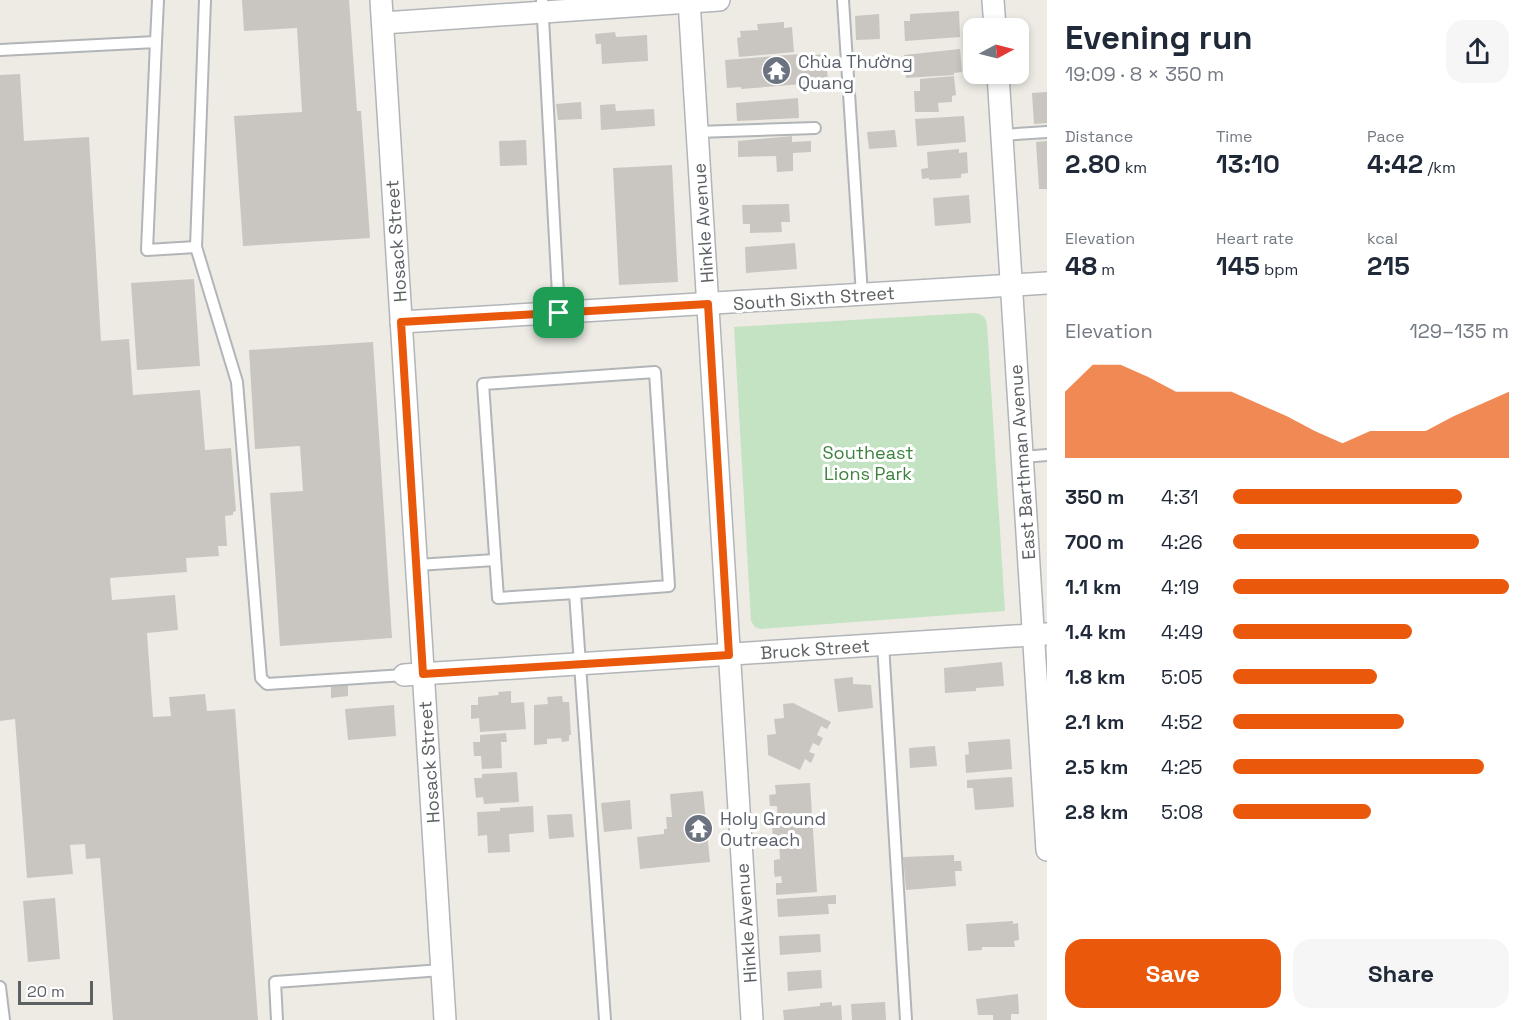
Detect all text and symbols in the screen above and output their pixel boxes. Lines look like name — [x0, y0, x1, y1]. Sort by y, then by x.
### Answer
text: Evening run — [1065, 17, 1253, 59]
north arrow — [963, 18, 1029, 84]
map controls — [963, 18, 1029, 84]
button: share — [1446, 20, 1509, 83]
place label: Chùa Thường Quang — [798, 50, 913, 94]
temple icon: Chùa Thường Quang — [761, 55, 793, 87]
text: 19:09 · 8 × 350 m — [1065, 61, 1224, 87]
text: Distance — [1065, 126, 1133, 147]
text: Time — [1216, 126, 1252, 147]
text: Pace — [1367, 126, 1404, 147]
text: 2.80 — [1065, 147, 1121, 181]
text: 13:10 — [1216, 147, 1280, 181]
text: 4:42 — [1367, 147, 1423, 181]
text: km — [1121, 157, 1147, 178]
text: /km — [1423, 157, 1456, 178]
street label: Hinkle Avenue — [687, 162, 719, 284]
street label: Hosack Street — [380, 179, 412, 303]
text: Elevation — [1065, 228, 1135, 249]
text: Heart rate — [1216, 228, 1294, 249]
text: kcal — [1367, 228, 1398, 249]
text: 48 — [1065, 249, 1097, 283]
text: 145 — [1216, 249, 1260, 283]
text: 215 — [1367, 249, 1410, 283]
text: m — [1097, 259, 1115, 280]
text: bpm — [1260, 259, 1298, 280]
street label: South Sixth Street — [732, 281, 896, 315]
pin — [533, 287, 584, 338]
icon: arrive — [542, 296, 575, 329]
text: Elevation — [1065, 318, 1153, 344]
text: 129–135 m — [1409, 318, 1509, 344]
street label: East Barthman Avenue — [1004, 364, 1040, 560]
park label: Southeast Lions Park — [823, 441, 913, 485]
text: 350 m — [1065, 484, 1124, 510]
text: 4:31 — [1161, 484, 1199, 510]
text: 700 m — [1065, 529, 1124, 555]
text: 4:26 — [1161, 529, 1203, 555]
text: 1.1 km — [1065, 574, 1121, 600]
text: 4:19 — [1161, 574, 1199, 600]
text: 1.4 km — [1065, 619, 1126, 645]
text: 4:49 — [1161, 619, 1203, 645]
street label: Bruck Street — [759, 634, 871, 664]
text: 1.8 km — [1065, 664, 1125, 690]
text: 5:05 — [1161, 664, 1203, 690]
street label: Hosack Street — [413, 700, 445, 824]
text: 2.1 km — [1065, 709, 1124, 735]
text: 4:52 — [1161, 709, 1202, 735]
text: 2.5 km — [1065, 754, 1128, 780]
text: 4:25 — [1161, 754, 1203, 780]
text: 2.8 km — [1065, 799, 1128, 825]
text: 5:08 — [1161, 799, 1203, 825]
place label: Holy Ground Outreach — [720, 807, 826, 851]
temple icon: Holy Ground Outreach — [683, 812, 715, 844]
street label: Hinkle Avenue — [730, 862, 762, 984]
button: Save — [1065, 939, 1281, 1008]
button: Share — [1293, 939, 1509, 1008]
scale bar — [18, 978, 93, 1006]
text: 20 m — [27, 981, 65, 1002]

